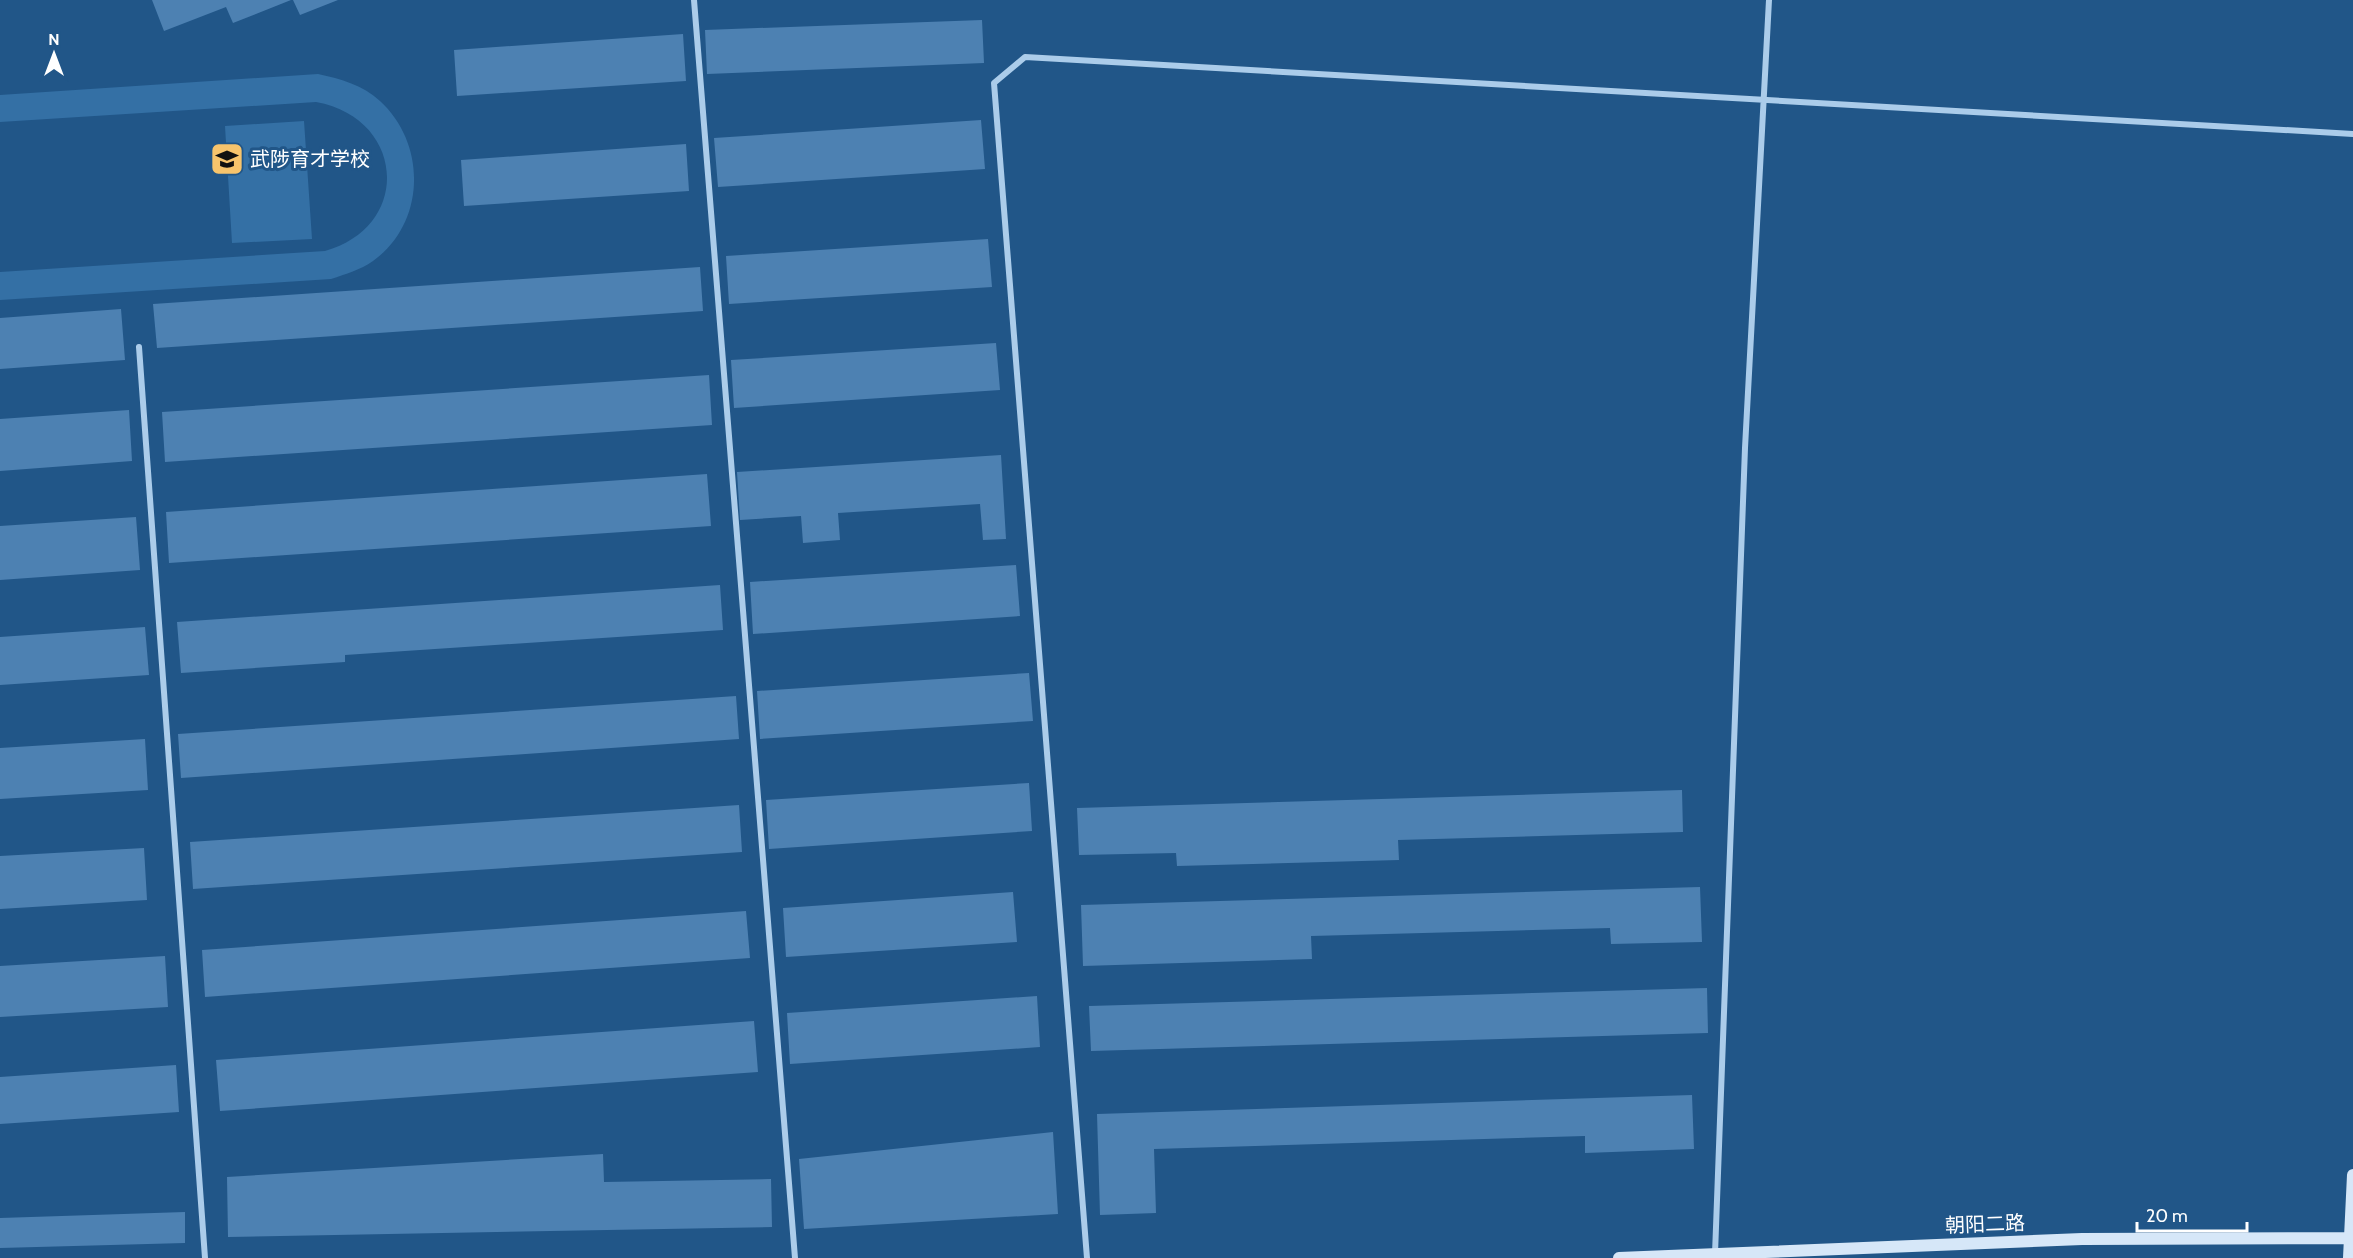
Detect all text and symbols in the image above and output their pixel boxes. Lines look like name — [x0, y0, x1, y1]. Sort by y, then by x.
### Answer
north arrow — [24, 24, 84, 84]
text: N — [48, 30, 60, 49]
school or university icon: 武陟育才学校 — [209, 141, 245, 177]
place label: 武陟育才学校 — [250, 147, 370, 171]
scale bar — [2137, 1195, 2246, 1233]
text: 20 m — [2146, 1205, 2188, 1227]
street label: 朝阳二路 — [1945, 1211, 2025, 1237]

